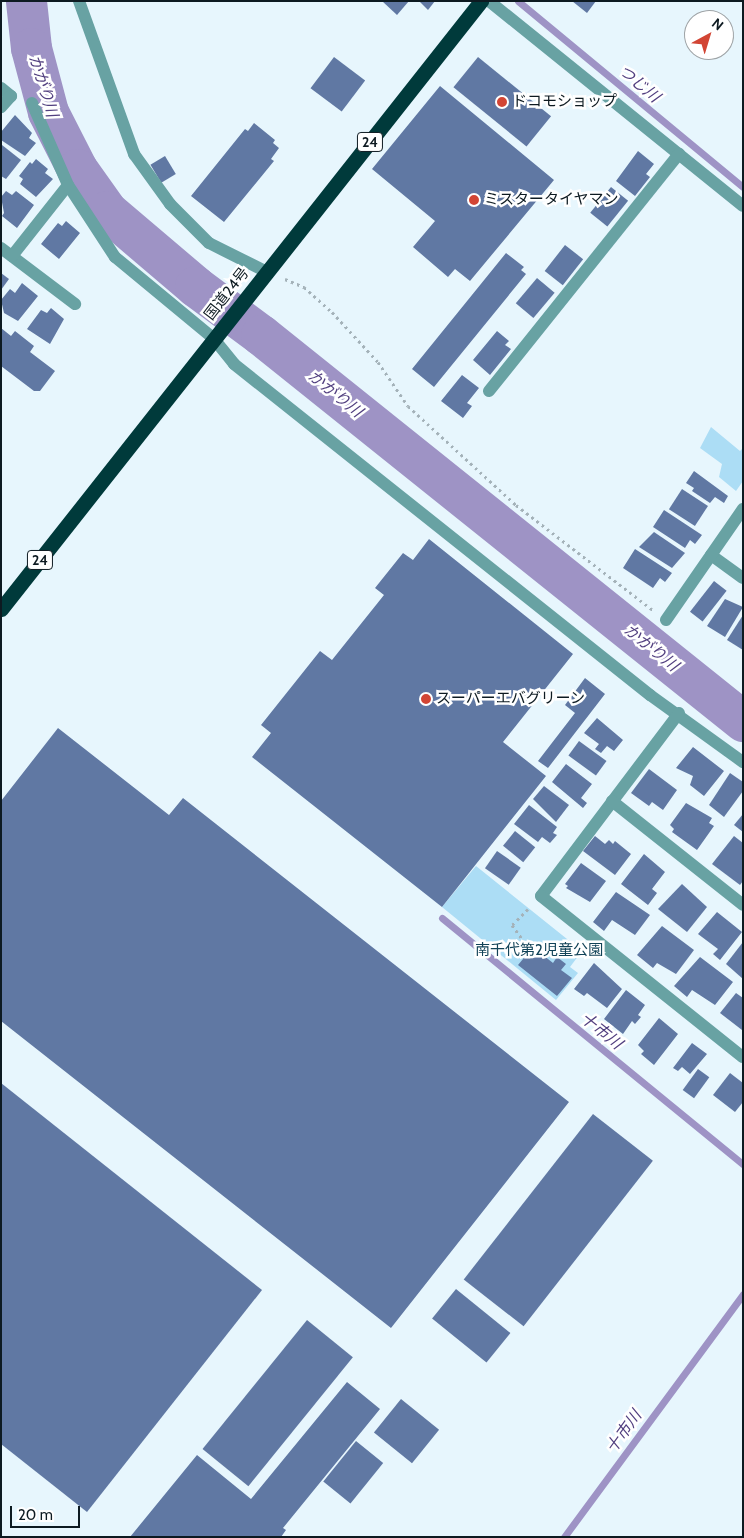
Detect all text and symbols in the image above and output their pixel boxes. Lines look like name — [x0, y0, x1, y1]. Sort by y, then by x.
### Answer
north arrow — [684, 10, 734, 60]
text: N — [708, 14, 727, 34]
water label: かがり川 — [24, 53, 62, 119]
water label: つじ川 — [614, 61, 664, 107]
place label: ドコモショップ — [512, 93, 617, 111]
marker: ドコモショップ — [496, 96, 508, 108]
road number: 24 — [356, 130, 384, 154]
place label: ミスタータイヤマン — [484, 191, 619, 209]
marker: ミスタータイヤマン — [468, 194, 480, 206]
street label: 国道24号 — [201, 264, 253, 324]
water label: かがり川 — [304, 366, 366, 422]
road number: 24 — [26, 548, 54, 572]
water label: かがり川 — [620, 620, 682, 676]
place label: スーパーエバグリーン — [436, 690, 586, 708]
marker: スーパーエバグリーン — [420, 693, 432, 705]
park label: 南千代第2児童公園 — [475, 942, 603, 960]
water label: 十市川 — [576, 1008, 626, 1054]
water label: 十市川 — [602, 1407, 646, 1457]
scale bar — [12, 1496, 82, 1528]
text: 20 m — [18, 1506, 53, 1524]

